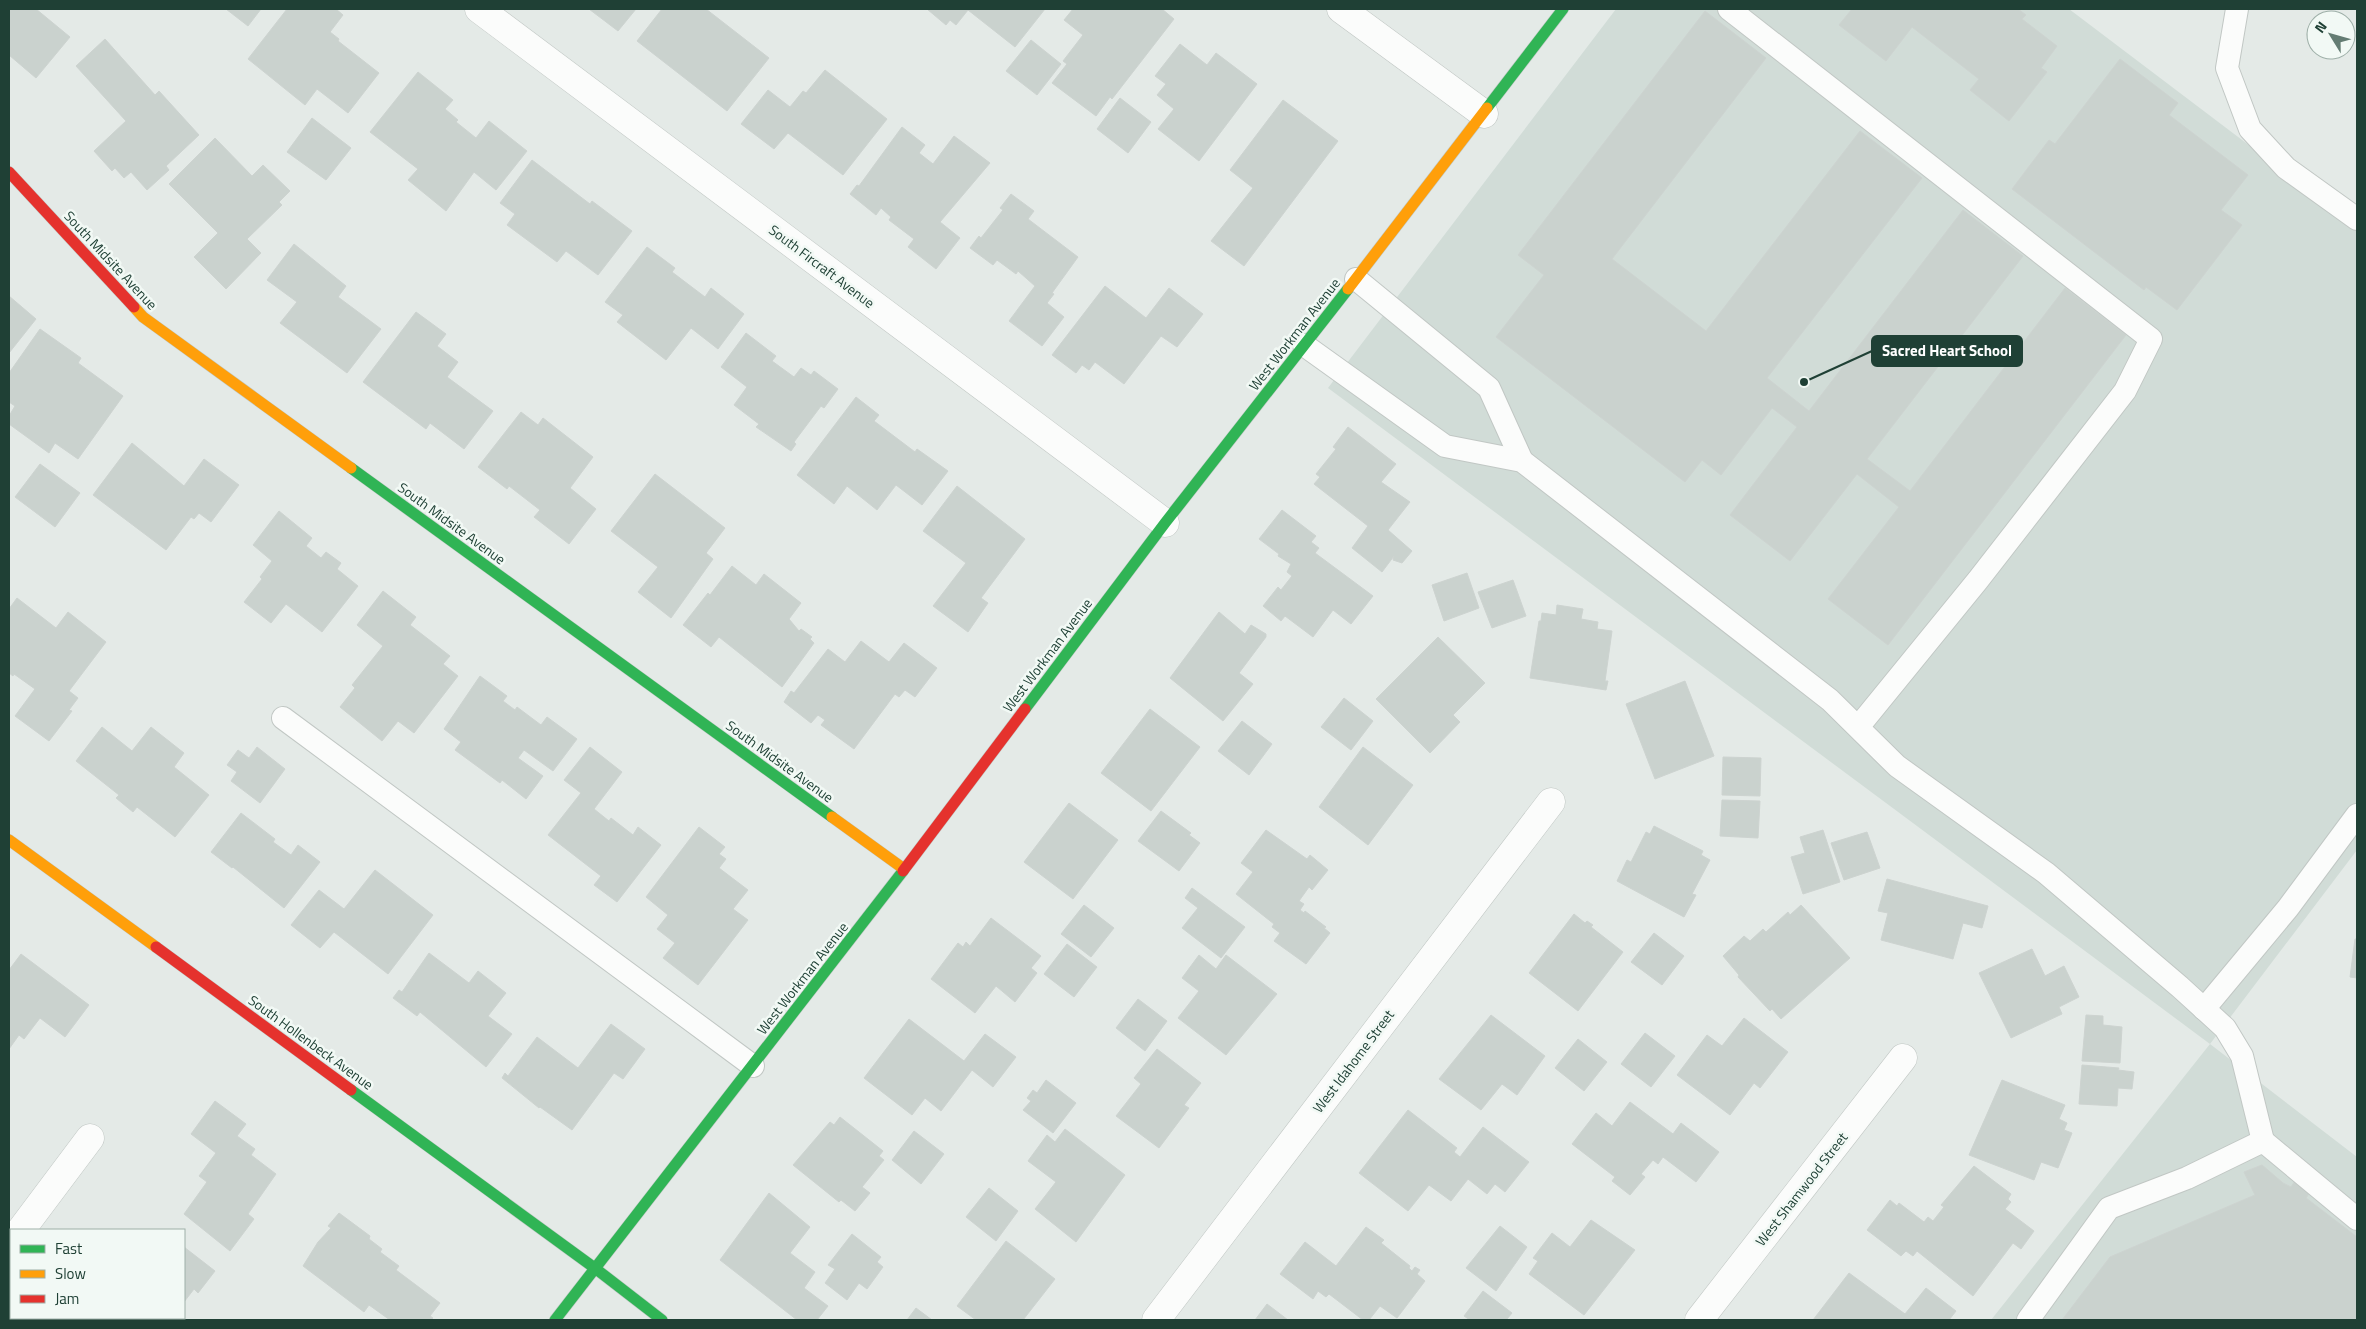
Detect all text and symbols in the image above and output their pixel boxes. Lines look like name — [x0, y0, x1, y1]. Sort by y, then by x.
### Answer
north arrow — [2306, 10, 2356, 60]
text: N — [2309, 17, 2332, 37]
street label: South Midsite Avenue — [59, 206, 163, 314]
street label: South Fircraft Avenue — [765, 219, 879, 313]
street label: West Workman Avenue — [1243, 273, 1345, 395]
callout: Sacred Heart School — [1872, 336, 2022, 366]
text: Sacred Heart School — [1882, 339, 2012, 362]
street label: South Midsite Avenue — [394, 477, 510, 569]
street label: West Workman Avenue — [997, 594, 1097, 716]
street label: South Midsite Avenue — [722, 715, 838, 807]
street label: West Workman Avenue — [751, 917, 853, 1039]
street label: South Hollenbeck Avenue — [244, 989, 378, 1095]
street label: West Idahome Street — [1307, 1005, 1399, 1117]
street label: West Shamwood Street — [1750, 1128, 1852, 1250]
legend — [10, 1229, 185, 1319]
text: Fast — [55, 1237, 83, 1260]
text: Slow — [55, 1262, 86, 1285]
text: Jam — [55, 1287, 79, 1310]

